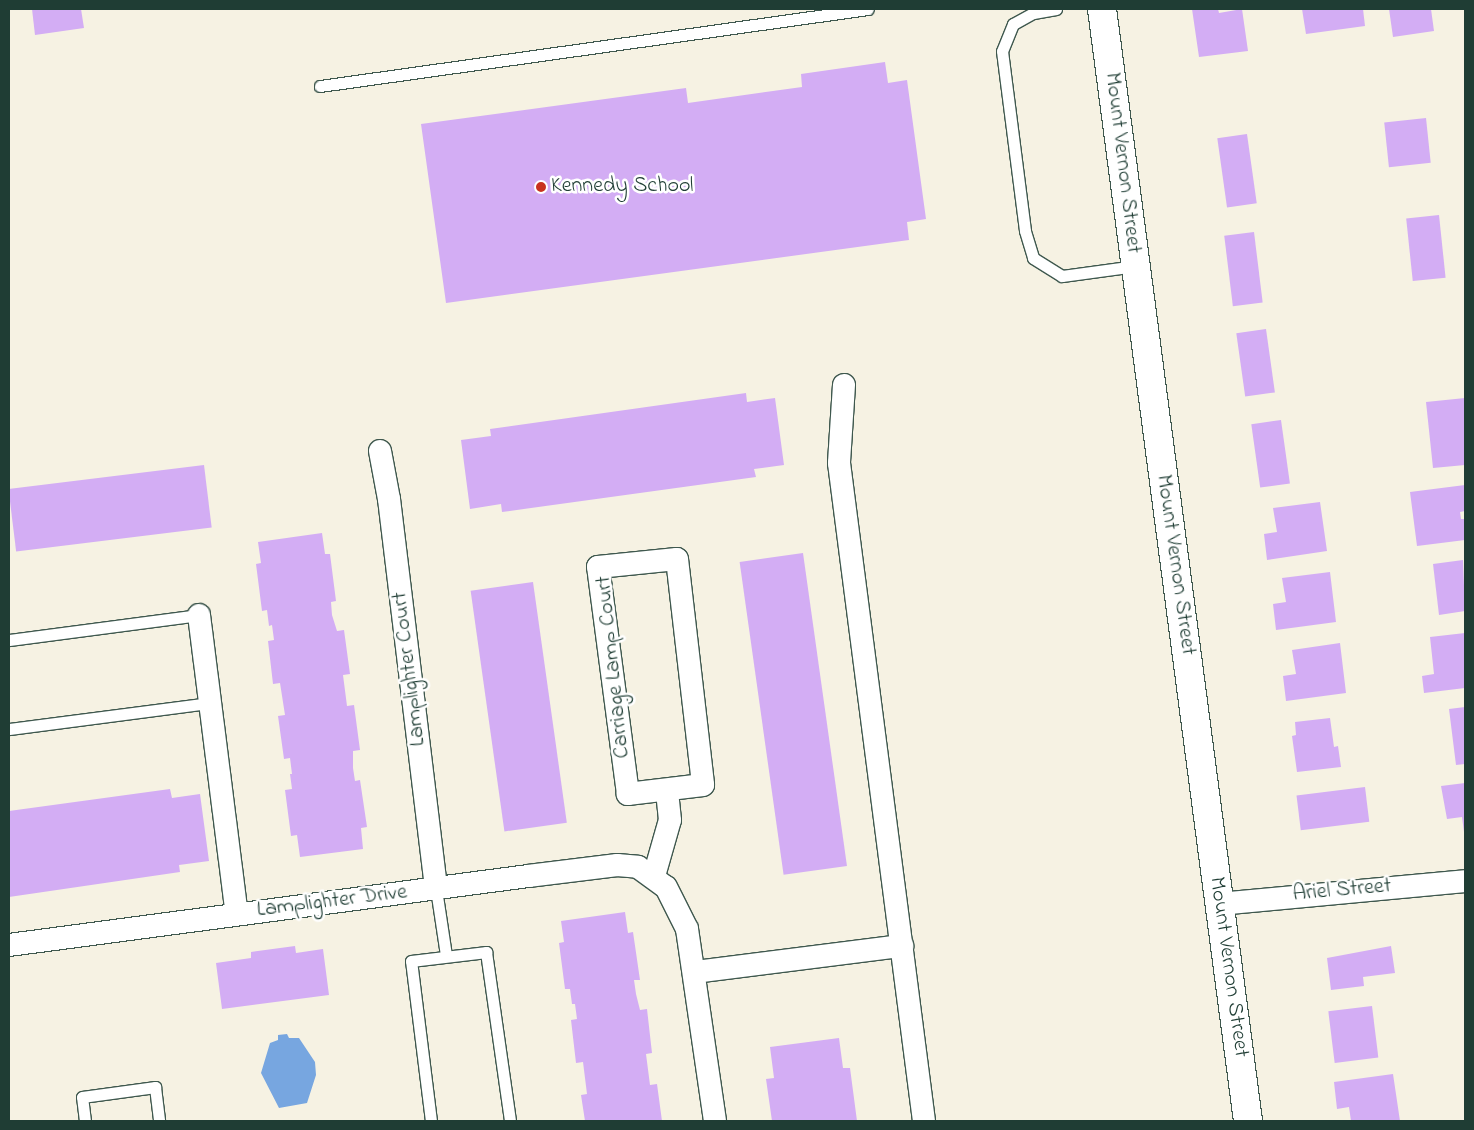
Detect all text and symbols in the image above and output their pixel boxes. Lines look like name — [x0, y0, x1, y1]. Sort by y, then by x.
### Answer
street label: Mount Vernon Street — [1098, 71, 1146, 255]
place label: Kennedy School — [551, 174, 693, 200]
marker: Kennedy School — [535, 181, 547, 193]
street label: Mount Vernon Street — [1149, 473, 1201, 657]
street label: Carriage Lamp Court — [591, 574, 637, 760]
street label: Lamplighter Court — [387, 590, 433, 748]
street label: Ariel Street — [1292, 874, 1392, 908]
street label: Mount Vernon Street — [1202, 875, 1254, 1059]
street label: Lamplighter Drive — [255, 880, 409, 924]

